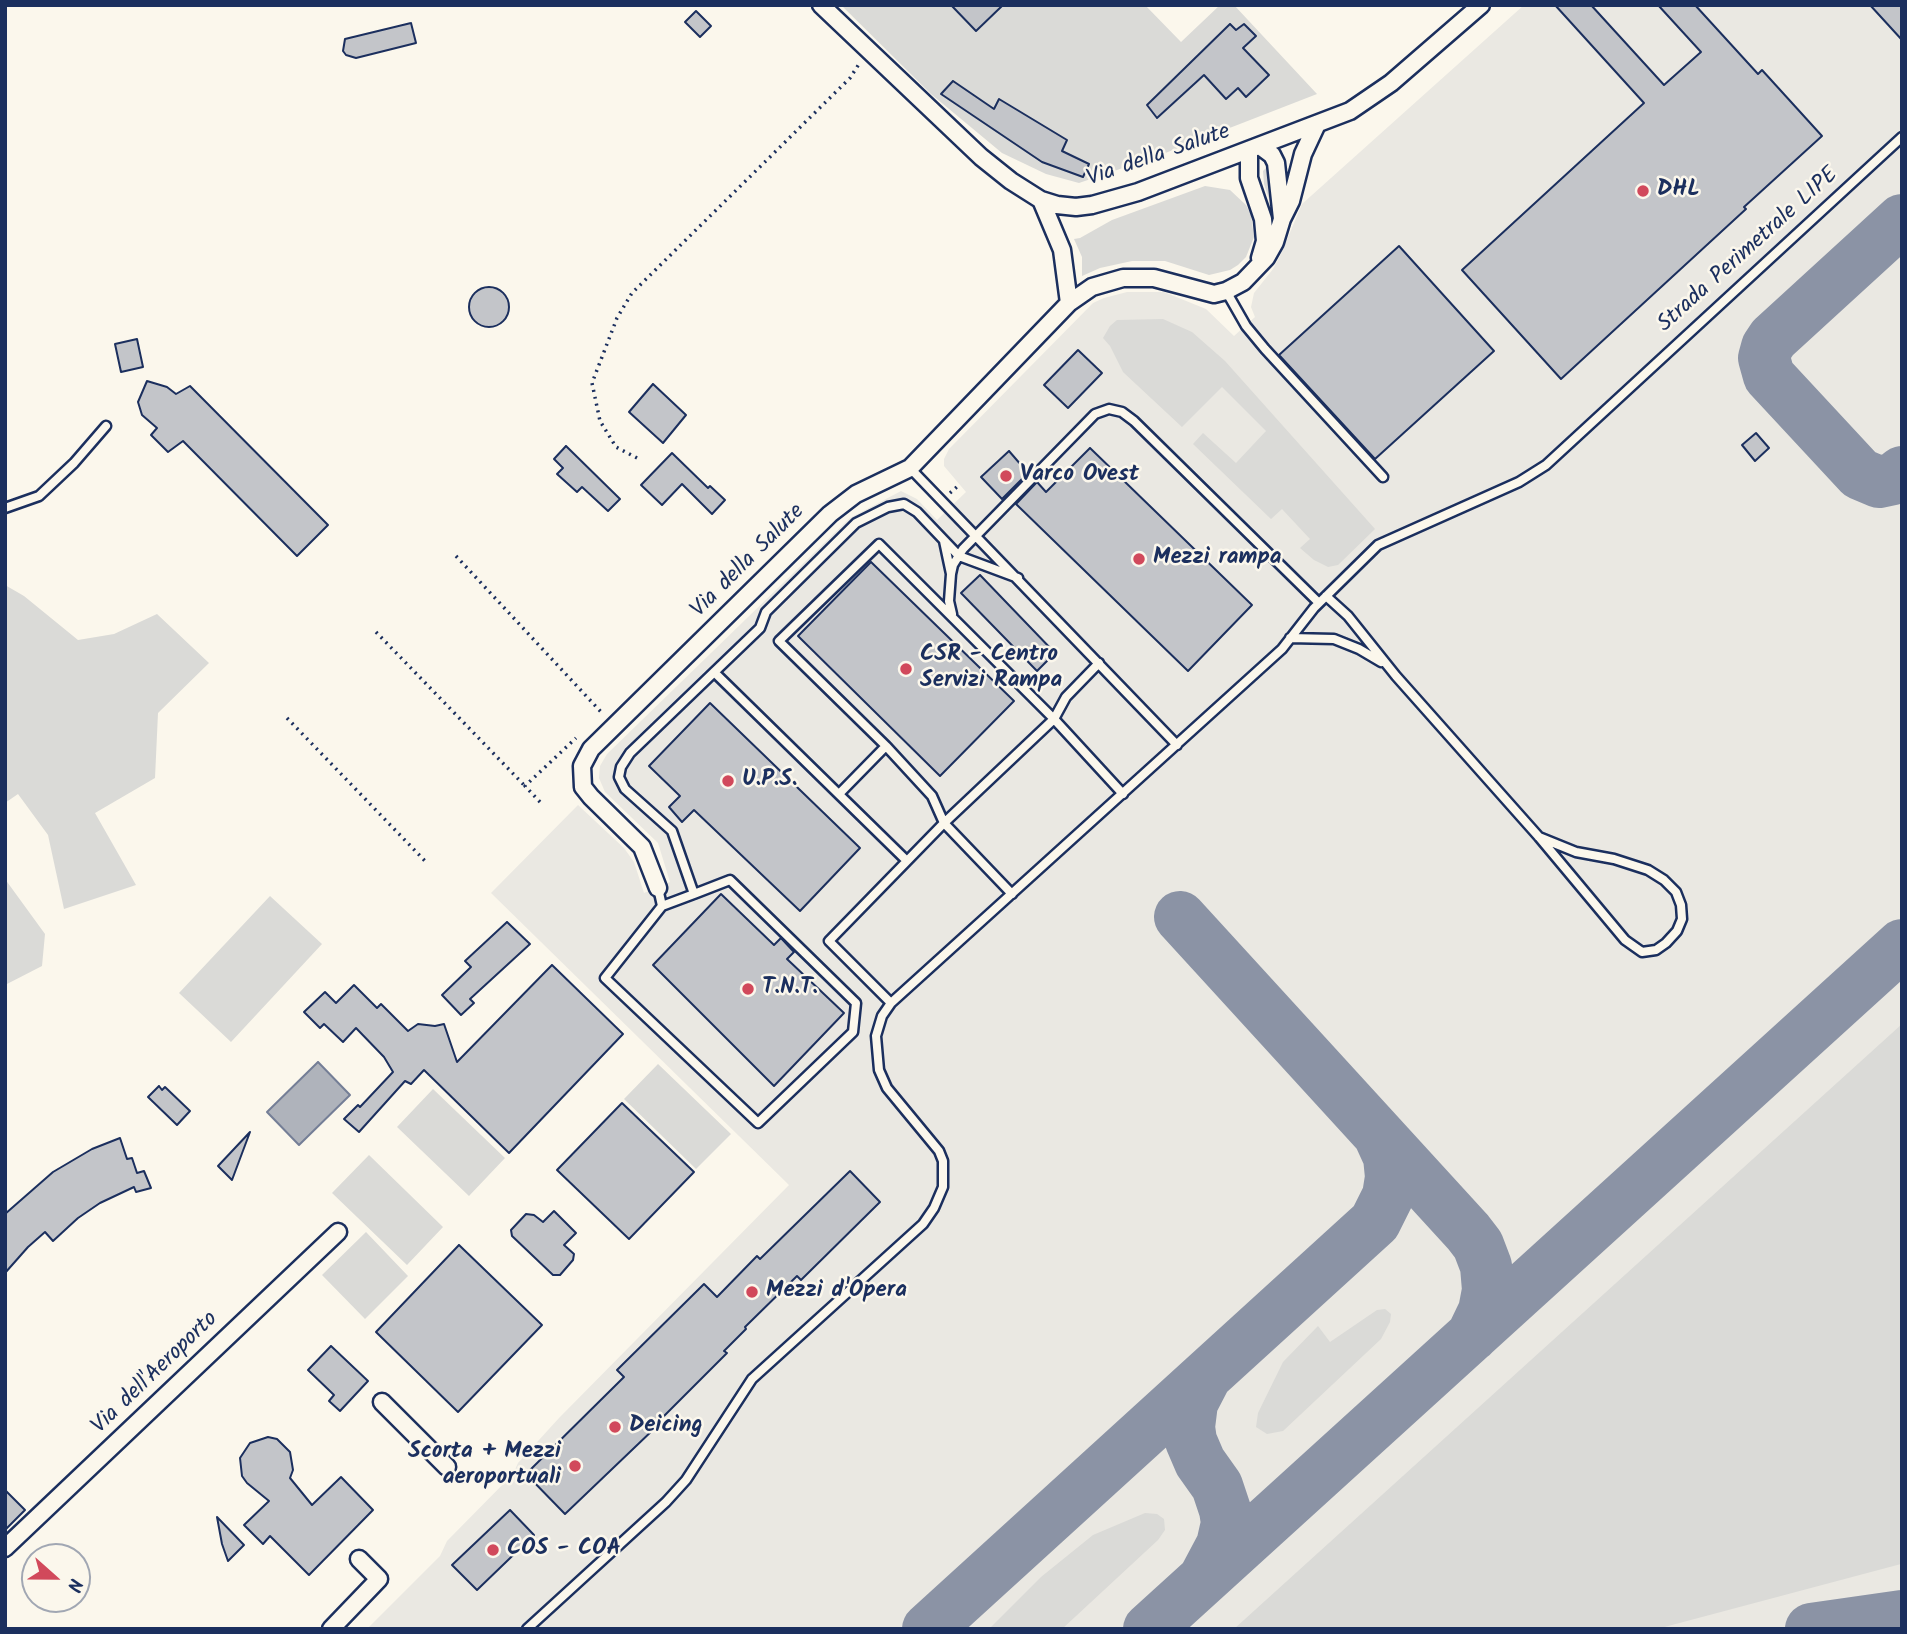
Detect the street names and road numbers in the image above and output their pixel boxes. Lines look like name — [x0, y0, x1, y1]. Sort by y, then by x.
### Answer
street label: Via della Salute — [1084, 120, 1234, 194]
street label: Strada Perimetrale LIPE — [1653, 163, 1845, 339]
street label: Via della Salute — [686, 499, 812, 625]
street label: Via dell'Aeroporto — [87, 1307, 225, 1441]

